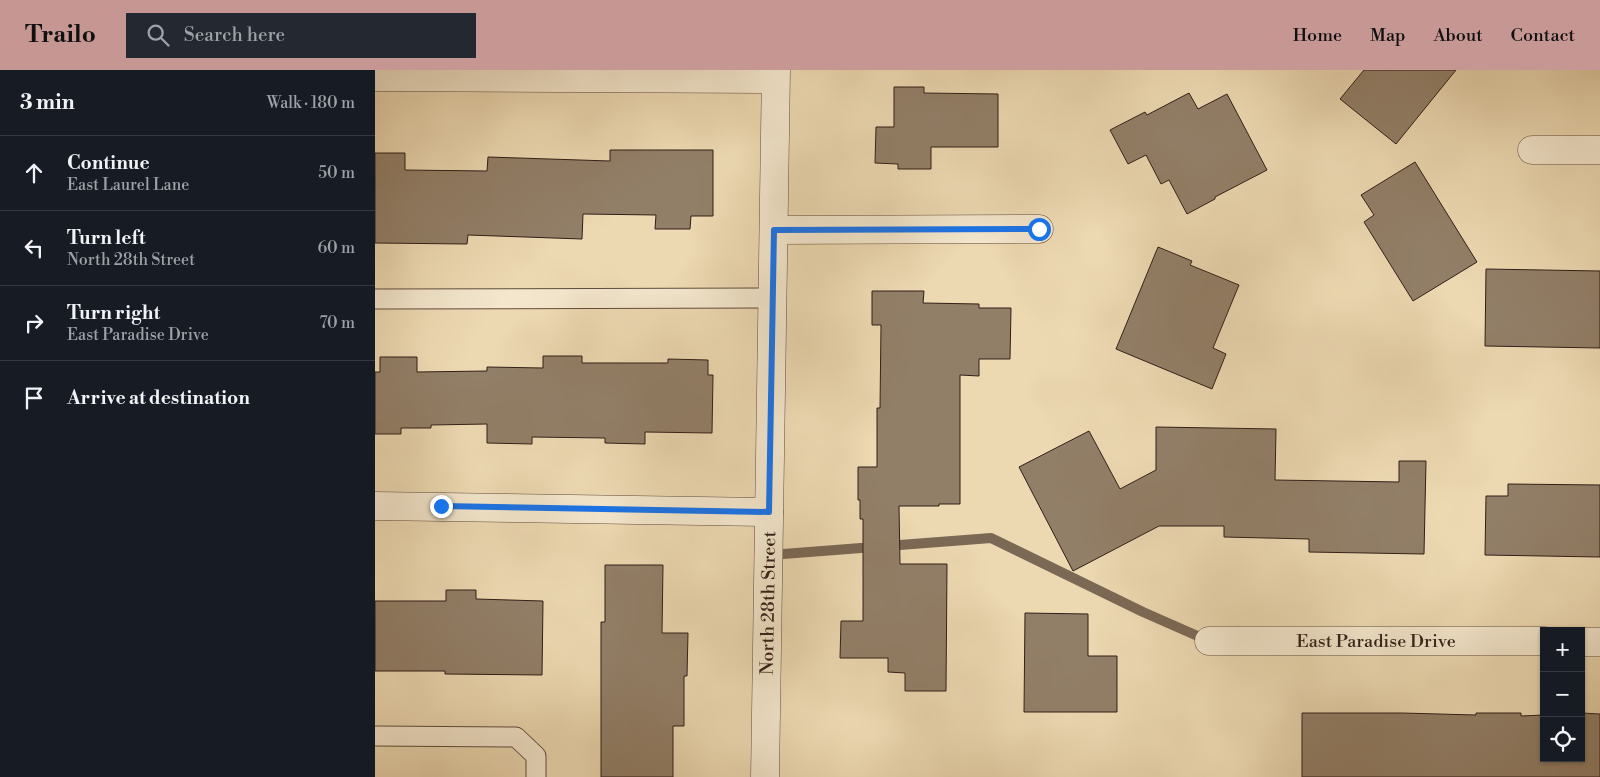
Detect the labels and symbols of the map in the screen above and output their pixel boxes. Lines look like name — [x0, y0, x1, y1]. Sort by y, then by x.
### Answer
route start — [1028, 218, 1051, 241]
route end — [430, 495, 453, 518]
street label: North 28th Street — [756, 530, 781, 675]
street label: East Paradise Drive — [1296, 630, 1456, 653]

